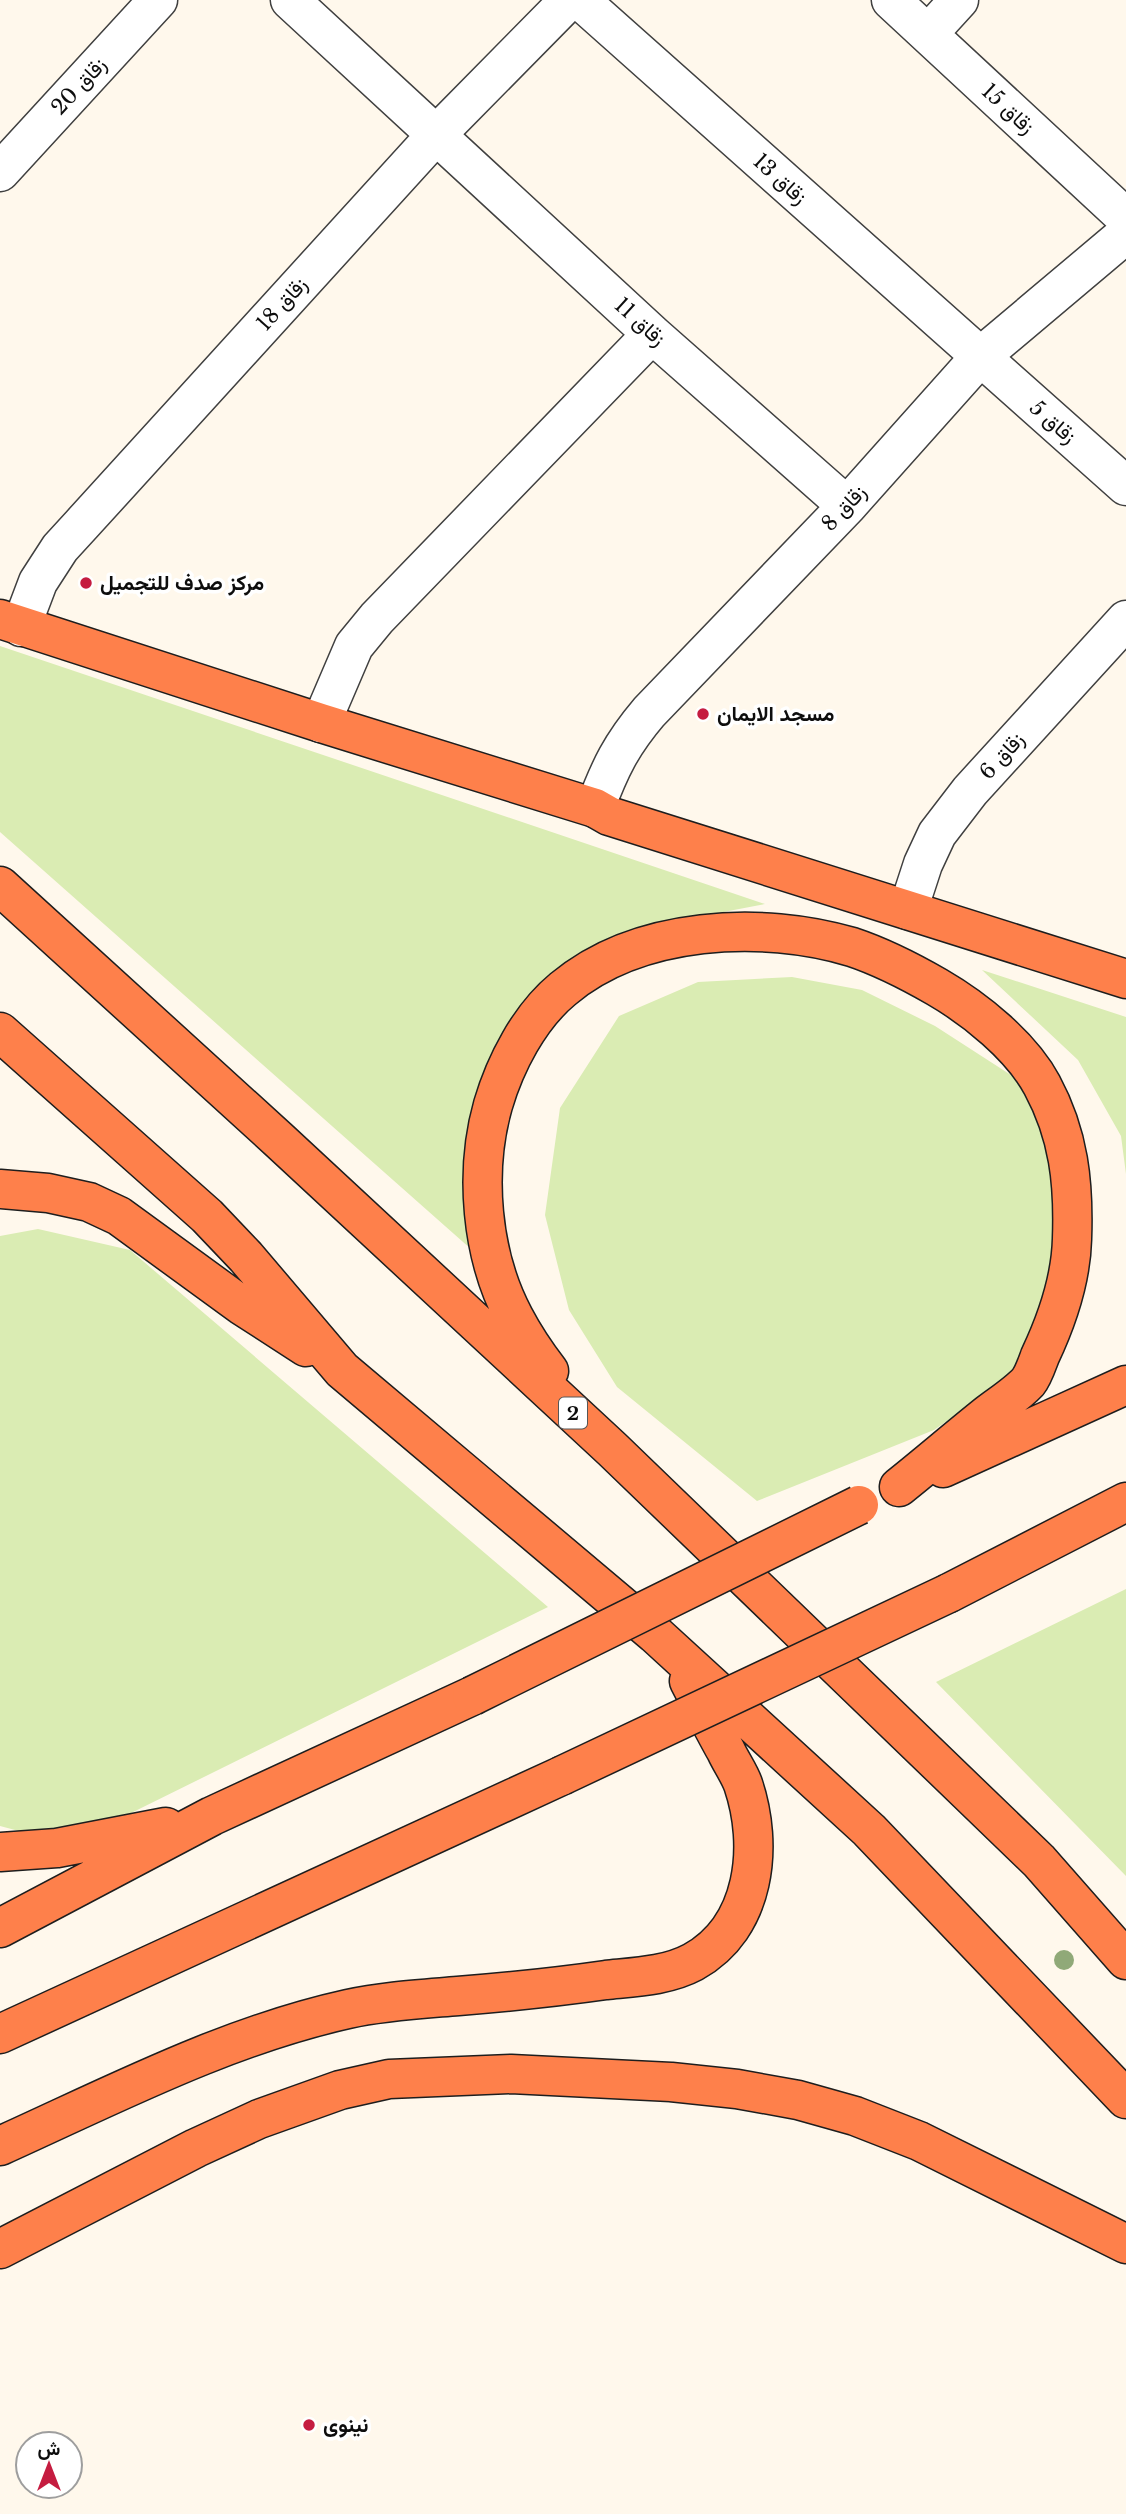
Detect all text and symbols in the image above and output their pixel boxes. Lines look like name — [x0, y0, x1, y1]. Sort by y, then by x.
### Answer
street label: زقاق 20 — [46, 52, 112, 120]
street label: زقاق 15 — [976, 78, 1040, 140]
street label: زقاق 13 — [748, 148, 812, 210]
street label: زقاق 18 — [251, 272, 313, 336]
street label: زقاق 11 — [609, 292, 671, 352]
street label: زقاق 5 — [1024, 395, 1082, 449]
street label: زقاق 8 — [816, 479, 872, 537]
place label: مركز صدف للتجميل — [100, 570, 264, 596]
marker: مركز صدف للتجميل — [78, 575, 94, 591]
place label: مسجد الايمان — [717, 701, 834, 727]
marker: مسجد الايمان — [695, 706, 711, 722]
street label: زقاق 6 — [974, 727, 1030, 785]
road number: 2 — [559, 1398, 587, 1428]
place label: نينوى — [323, 2412, 369, 2438]
marker: نينوى — [301, 2417, 317, 2433]
north arrow — [14, 2430, 84, 2500]
text: ش — [38, 2437, 61, 2460]

